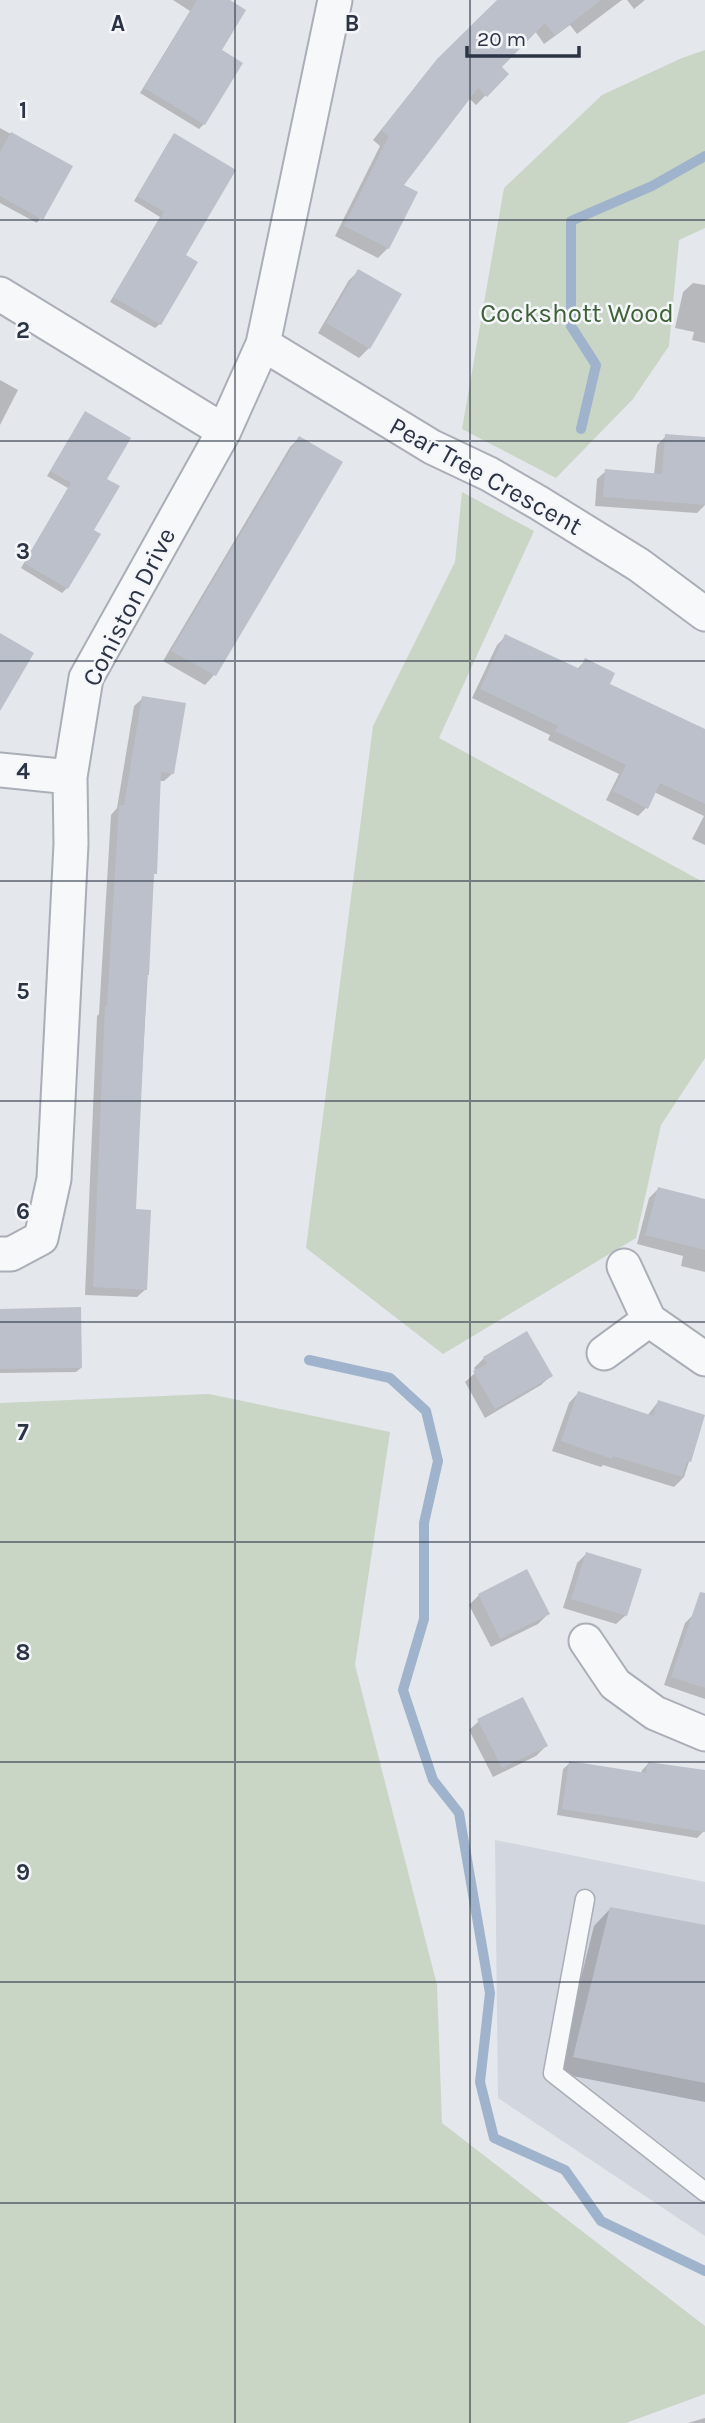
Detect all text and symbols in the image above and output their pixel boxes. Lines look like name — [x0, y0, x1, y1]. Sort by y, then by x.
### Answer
text: A — [111, 10, 125, 37]
text: B — [345, 10, 359, 37]
scale bar — [467, 14, 579, 58]
text: 20 m — [477, 27, 526, 51]
text: 1 — [19, 97, 27, 124]
park label: Cockshott Wood — [480, 298, 674, 329]
text: 2 — [16, 317, 30, 344]
street label: Pear Tree Crescent — [384, 410, 588, 542]
street label: Coniston Drive — [76, 523, 182, 691]
text: 3 — [16, 538, 30, 565]
text: 4 — [16, 758, 30, 785]
text: 5 — [16, 978, 30, 1005]
text: 6 — [16, 1198, 30, 1225]
text: 7 — [17, 1419, 29, 1446]
text: 8 — [16, 1639, 30, 1666]
text: 9 — [16, 1859, 30, 1886]

